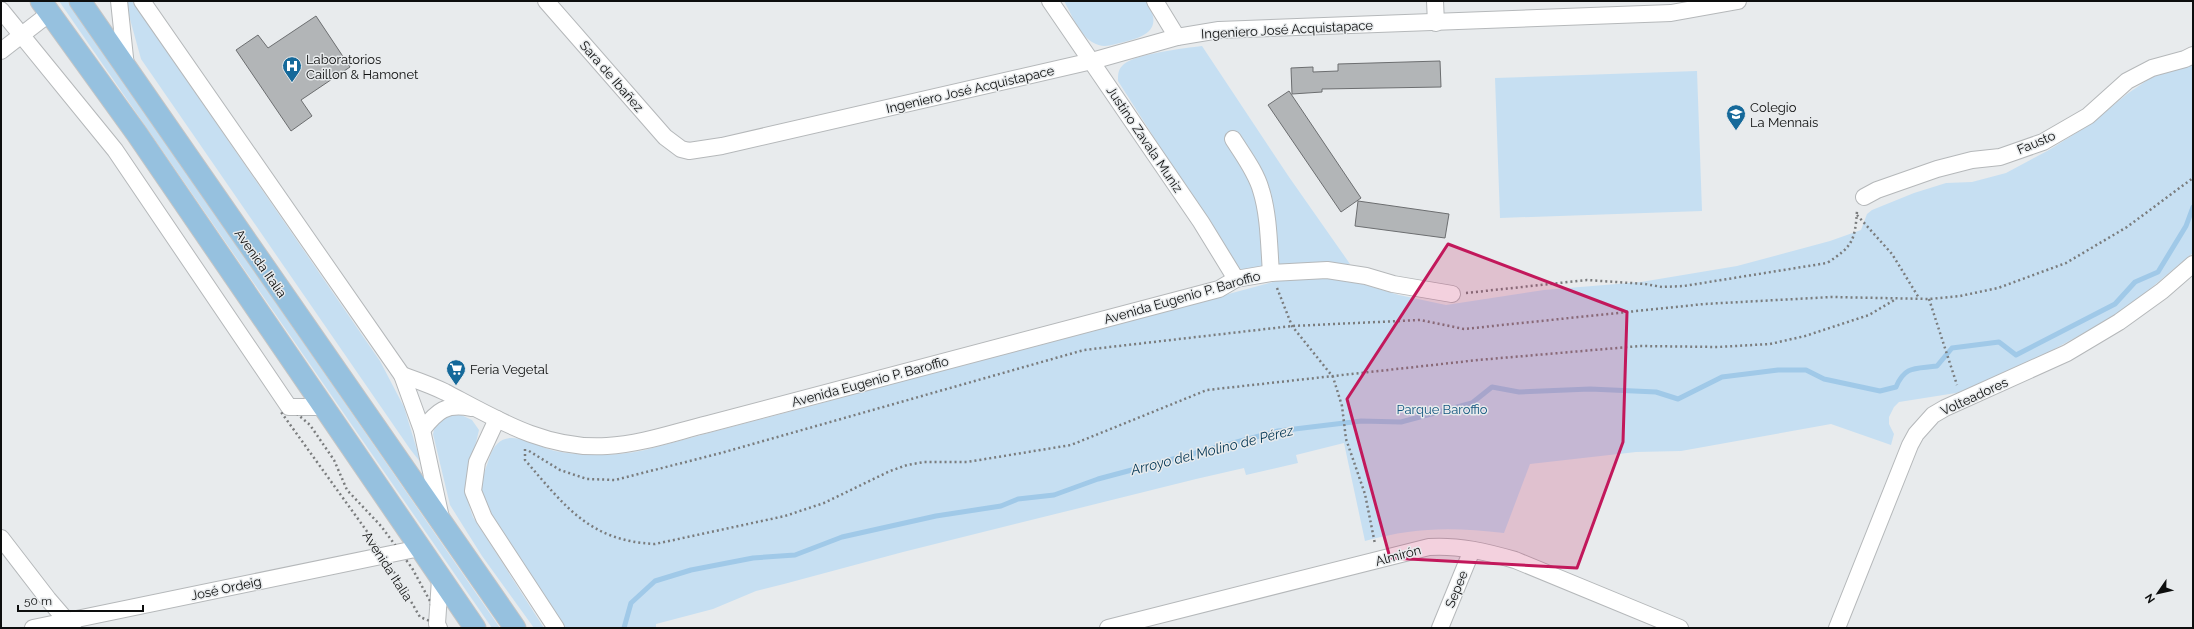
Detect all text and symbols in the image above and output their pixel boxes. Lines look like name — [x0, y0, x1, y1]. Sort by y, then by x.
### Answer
street label: Ingeniero José Acquistapace — [1201, 17, 1374, 41]
street label: Sara de Ibañez — [577, 38, 646, 115]
place label: Laboratorios Caillon & Hamonet — [306, 52, 419, 82]
hospital icon: Laboratorios Caillon & Hamonet — [281, 55, 303, 83]
street label: Ingeniero José Acquistapace — [885, 63, 1056, 116]
street label: Justino Zavala Muniz — [1103, 83, 1186, 195]
place label: Colegio La Mennais — [1750, 100, 1818, 130]
school or university icon: Colegio La Mennais — [1725, 103, 1747, 131]
street label: Fausto — [2015, 128, 2058, 157]
street label: Avenida Italia — [232, 226, 290, 300]
street label: Avenida Eugenio P. Baroffio — [1102, 268, 1262, 327]
street label: Avenida Eugenio P. Baroffio — [790, 353, 951, 410]
supermarket icon: Feria Vegetal — [445, 358, 467, 386]
place label: Feria Vegetal — [470, 362, 549, 377]
street label: Volteadores — [1938, 374, 2010, 419]
park label: Parque Baroffio — [1396, 402, 1488, 417]
water label: Arroyo del Molino de Pérez — [1128, 422, 1295, 478]
street label: Avenida Italia — [360, 529, 416, 604]
street label: Almirón — [1374, 542, 1423, 569]
street label: Sepee — [1442, 568, 1471, 610]
north arrow — [2138, 573, 2178, 613]
street label: José Ordeig — [189, 574, 263, 603]
scale bar — [18, 587, 143, 613]
text: N — [2142, 591, 2158, 605]
text: 50 m — [24, 594, 52, 608]

